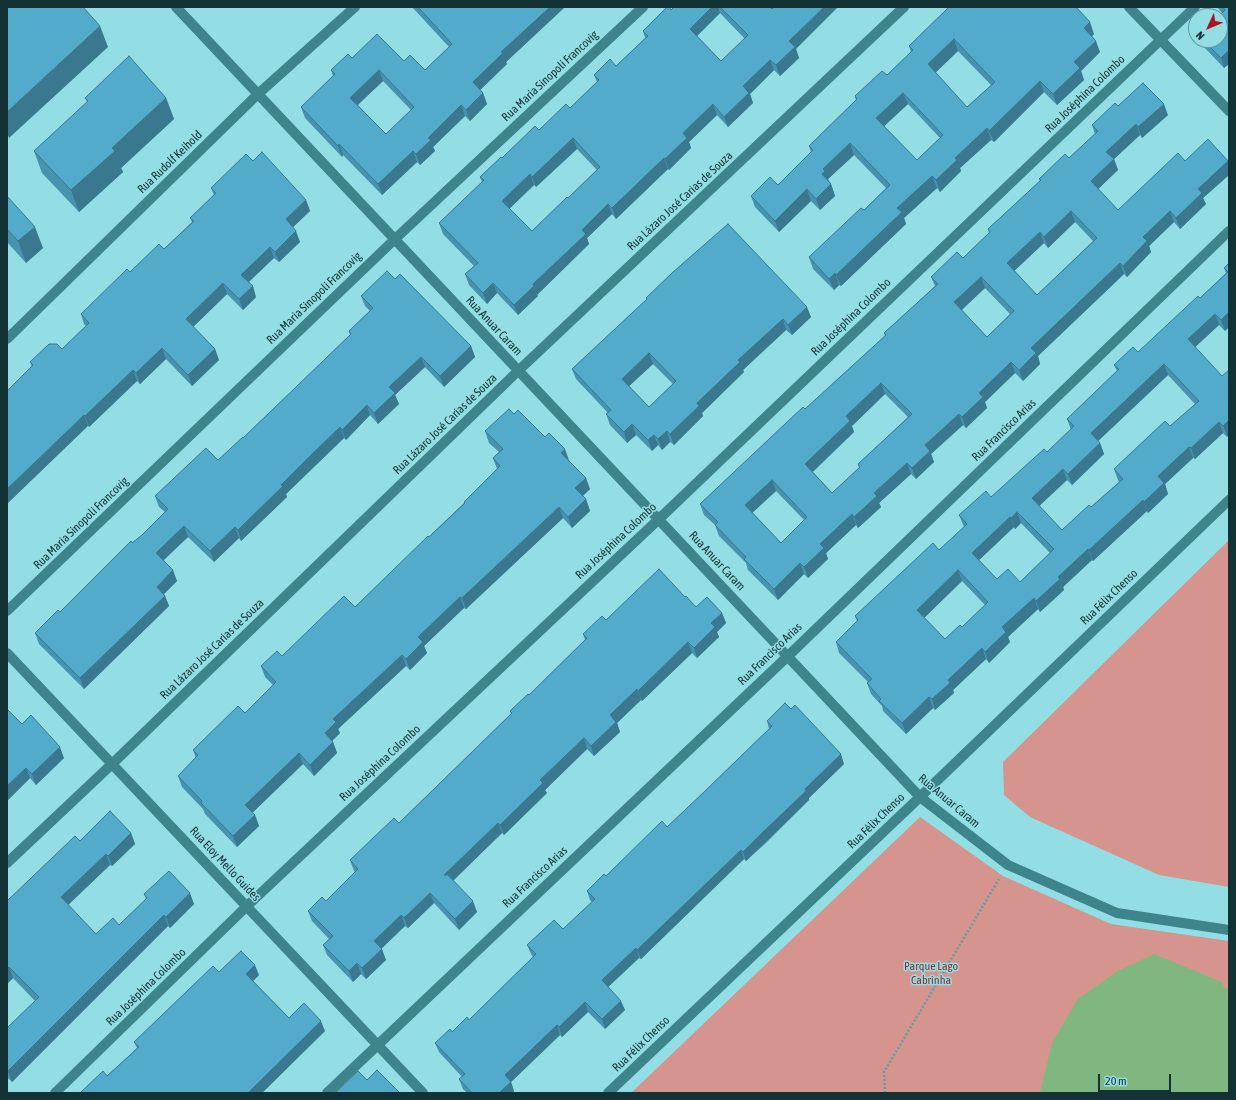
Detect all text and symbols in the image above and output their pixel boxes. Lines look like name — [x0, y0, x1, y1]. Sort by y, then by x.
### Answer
north arrow — [1188, 8, 1228, 48]
street label: Rua Maria Sinopoli Francovig — [499, 28, 601, 124]
text: N — [1194, 29, 1207, 42]
street label: Rua Joséphina Colombo — [1042, 52, 1128, 136]
street label: Rua Rudolf Keihold — [135, 128, 205, 196]
street label: Rua Lázaro José Carias de Souza — [624, 148, 736, 254]
street label: Rua Maria Sinopoli Francovig — [264, 249, 364, 347]
street label: Rua Joséphina Colombo — [808, 275, 894, 359]
street label: Rua Anuar Caram — [463, 293, 525, 359]
street label: Rua Lázaro José Carias de Souza — [390, 371, 500, 477]
street label: Rua Francisco Arias — [969, 396, 1039, 464]
street label: Rua Maria Sinopoli Francovig — [31, 474, 131, 572]
street label: Rua Joséphina Colombo — [573, 500, 659, 582]
street label: Rua Anuar Caram — [686, 528, 748, 594]
street label: Rua Félix Chenso — [1077, 566, 1141, 628]
street label: Rua Lázaro José Carias de Souza — [157, 596, 267, 702]
street label: Rua Francisco Arias — [735, 620, 805, 688]
street label: Rua Joséphina Colombo — [337, 722, 423, 804]
street label: Rua Anuar Caram — [915, 771, 983, 831]
street label: Rua Félix Chenso — [844, 790, 908, 852]
street label: Rua Eloy Mello Guides — [187, 824, 263, 904]
street label: Rua Francisco Arias — [500, 843, 570, 911]
street label: Rua Joséphina Colombo — [103, 945, 189, 1029]
park label: Parque Lago Cabrinha — [904, 959, 958, 987]
street label: Rua Félix Chenso — [609, 1013, 673, 1075]
scale bar — [1100, 1066, 1173, 1092]
text: 20 m — [1105, 1074, 1127, 1088]

